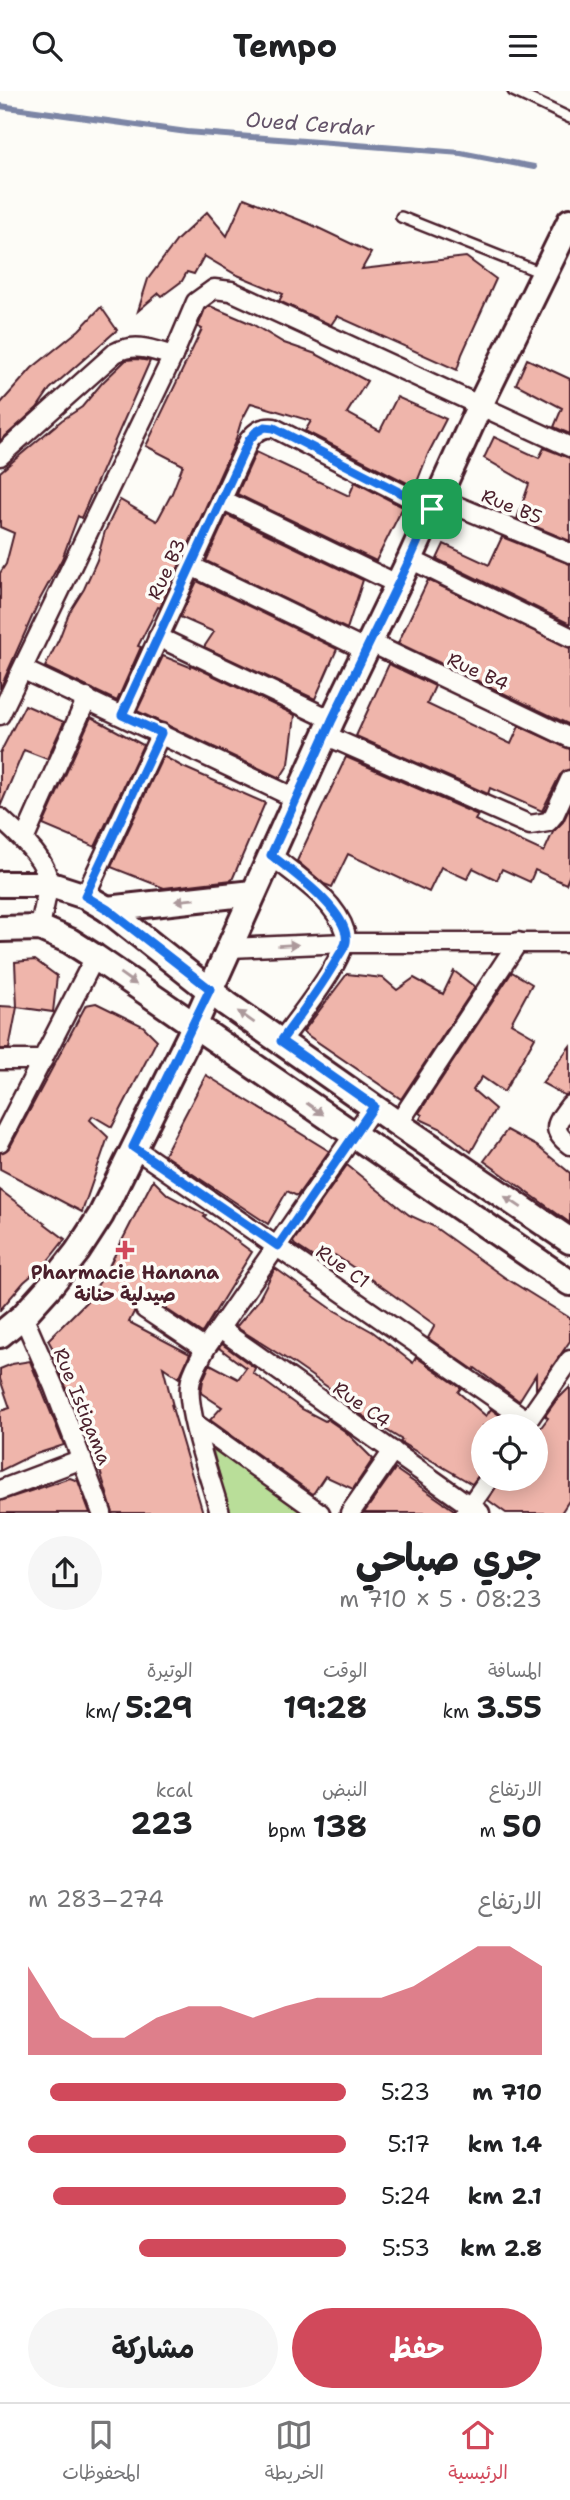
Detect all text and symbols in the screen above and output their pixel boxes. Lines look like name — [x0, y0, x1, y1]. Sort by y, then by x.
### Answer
text: Tempo — [233, 24, 337, 67]
icon: search — [28, 27, 66, 65]
icon: menu — [504, 27, 542, 65]
water label: Oued Cerdar — [245, 106, 376, 143]
pin — [402, 479, 462, 539]
street label: Rue B5 — [478, 483, 546, 530]
icon: arrive — [413, 490, 451, 528]
street label: Rue B3 — [141, 535, 191, 604]
street label: Rue B4 — [443, 646, 512, 696]
one-way arrow — [174, 895, 196, 906]
one-way arrow — [277, 940, 299, 951]
one-way arrow — [119, 972, 137, 986]
one-way arrow — [237, 1010, 255, 1024]
one-way arrow — [306, 1102, 324, 1116]
one-way arrow — [504, 1196, 523, 1209]
street label: Rue C1 — [311, 1239, 374, 1294]
marker: Pharmacie Hanana صيدلية حنانة — [117, 1242, 133, 1258]
place label: Pharmacie Hanana صيدلية حنانة — [31, 1260, 219, 1307]
street label: Rue Istiqama — [48, 1344, 117, 1469]
street label: Rue C4 — [328, 1376, 395, 1433]
map controls — [471, 1414, 548, 1491]
button: locate — [471, 1414, 548, 1491]
text: جري صباحي — [355, 1532, 542, 1583]
button: share — [28, 1536, 102, 1610]
text: 08:23 · 5 × 710 m — [339, 1584, 542, 1614]
text: الوتيرة — [147, 1658, 193, 1683]
text: الوقت — [323, 1658, 367, 1683]
text: المسافة — [488, 1658, 542, 1683]
text: 5:29 — [125, 1687, 193, 1728]
text: 19:28 — [283, 1687, 367, 1728]
text: 3.55 — [476, 1687, 542, 1728]
text: /km — [85, 1699, 125, 1724]
text: km — [443, 1699, 476, 1724]
text: النبض — [322, 1777, 367, 1802]
text: الارتفاع — [489, 1777, 542, 1802]
text: kcal — [156, 1778, 193, 1803]
text: 223 — [130, 1803, 193, 1844]
text: 138 — [312, 1806, 367, 1847]
text: 50 — [502, 1806, 542, 1847]
text: bpm — [268, 1818, 312, 1843]
text: m — [479, 1818, 502, 1843]
text: 274–283 m — [28, 1884, 164, 1914]
text: الارتفاع — [478, 1886, 542, 1916]
text: 5:23 — [381, 2077, 430, 2107]
text: 710 m — [472, 2077, 542, 2107]
text: 5:17 — [388, 2129, 430, 2159]
text: 1.4 km — [468, 2129, 542, 2159]
text: 5:24 — [381, 2181, 430, 2211]
text: 2.1 km — [468, 2181, 542, 2211]
text: 5:53 — [382, 2233, 430, 2263]
text: 2.8 km — [460, 2233, 542, 2263]
button: مشاركة — [28, 2308, 278, 2388]
button: حفظ — [292, 2308, 542, 2388]
tab: المحفوظات — [62, 2416, 140, 2489]
tab: الخريطة — [265, 2416, 324, 2489]
tab: الرئيسية — [448, 2416, 508, 2489]

